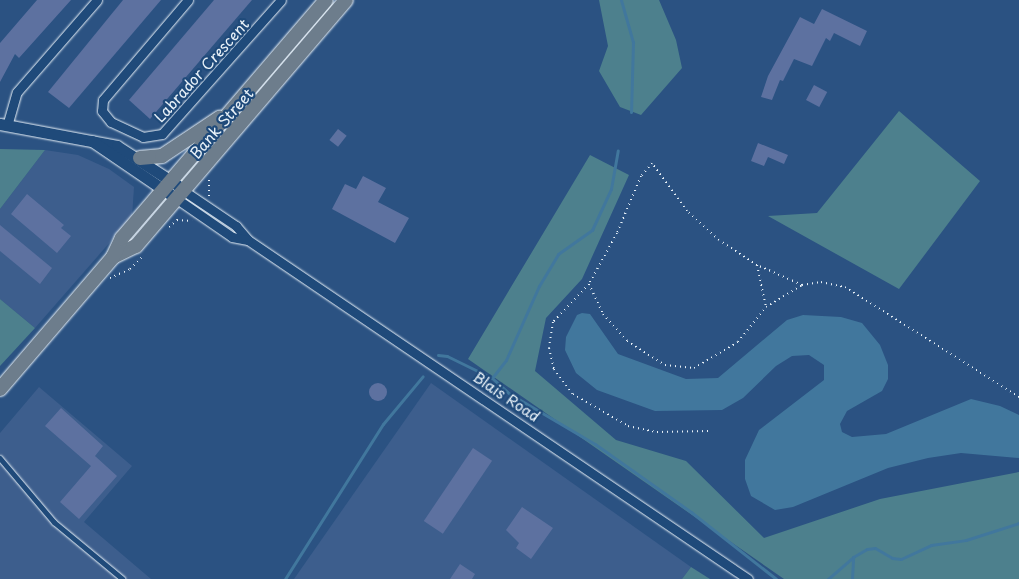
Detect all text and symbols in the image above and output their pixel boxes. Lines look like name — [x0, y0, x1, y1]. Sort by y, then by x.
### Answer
street label: Labrador Crescent — [150, 14, 252, 126]
street label: Bank Street — [186, 84, 256, 162]
street label: Blais Road — [471, 367, 543, 425]

